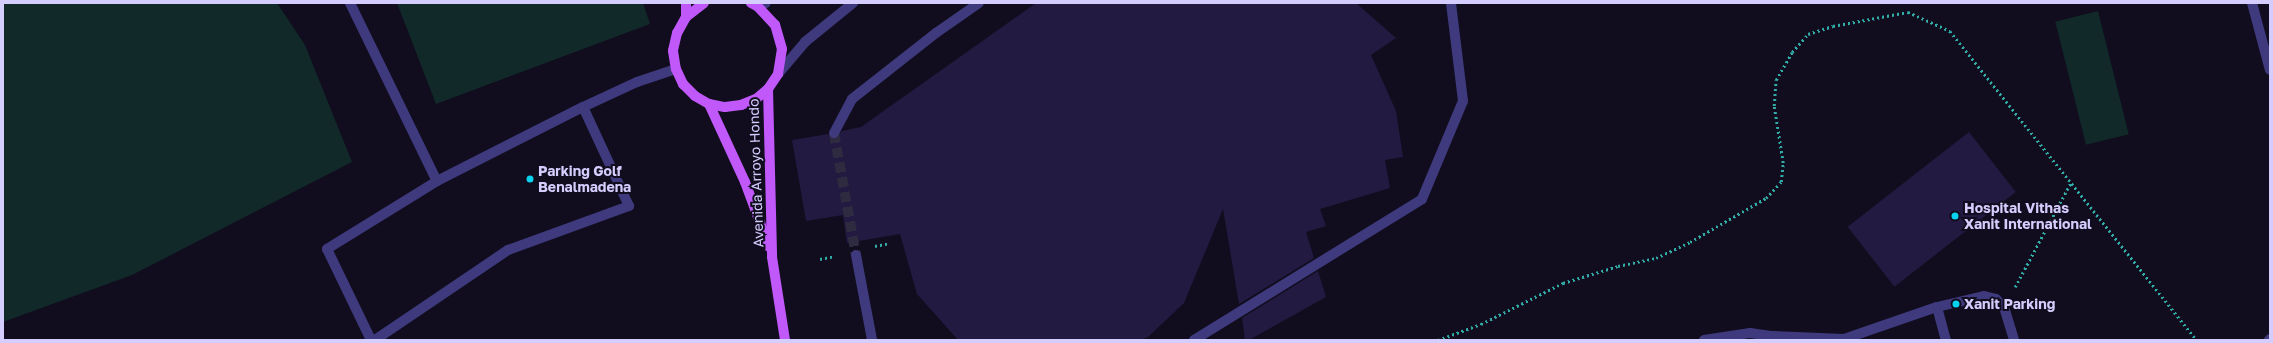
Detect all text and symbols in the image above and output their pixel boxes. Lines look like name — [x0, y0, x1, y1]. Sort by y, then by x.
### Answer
street label: Avenida Arroyo Hondo — [745, 98, 767, 248]
place label: Parking Golf Benalmadena — [538, 163, 631, 196]
marker: Parking Golf Benalmadena — [525, 174, 535, 184]
place label: Hospital Vithas Xanit International — [1964, 200, 2092, 232]
marker: Hospital Vithas Xanit International — [1949, 210, 1961, 222]
place label: Xanit Parking — [1964, 296, 2055, 312]
marker: Xanit Parking — [1951, 299, 1961, 309]

